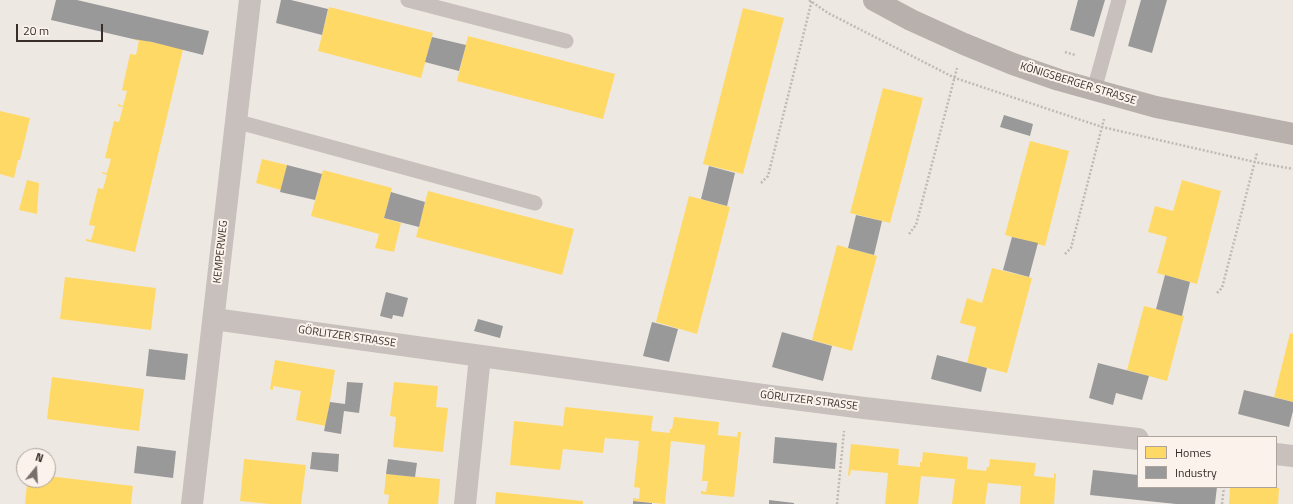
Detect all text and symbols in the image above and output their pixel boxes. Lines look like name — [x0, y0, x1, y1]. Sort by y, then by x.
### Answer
scale bar — [18, 16, 105, 42]
text: 20 m — [23, 21, 49, 40]
street label: KÖNIGSBERGER STRASSE — [1018, 60, 1138, 108]
street label: KEMPERWEG — [211, 220, 231, 284]
street label: GÖRLITZER STRASSE — [297, 324, 397, 350]
street label: GÖRLITZER STRASSE — [759, 388, 859, 414]
legend — [1137, 436, 1277, 488]
text: Homes — [1175, 443, 1211, 462]
north arrow — [16, 448, 56, 488]
text: N — [33, 449, 45, 466]
text: Industry — [1175, 463, 1217, 482]

